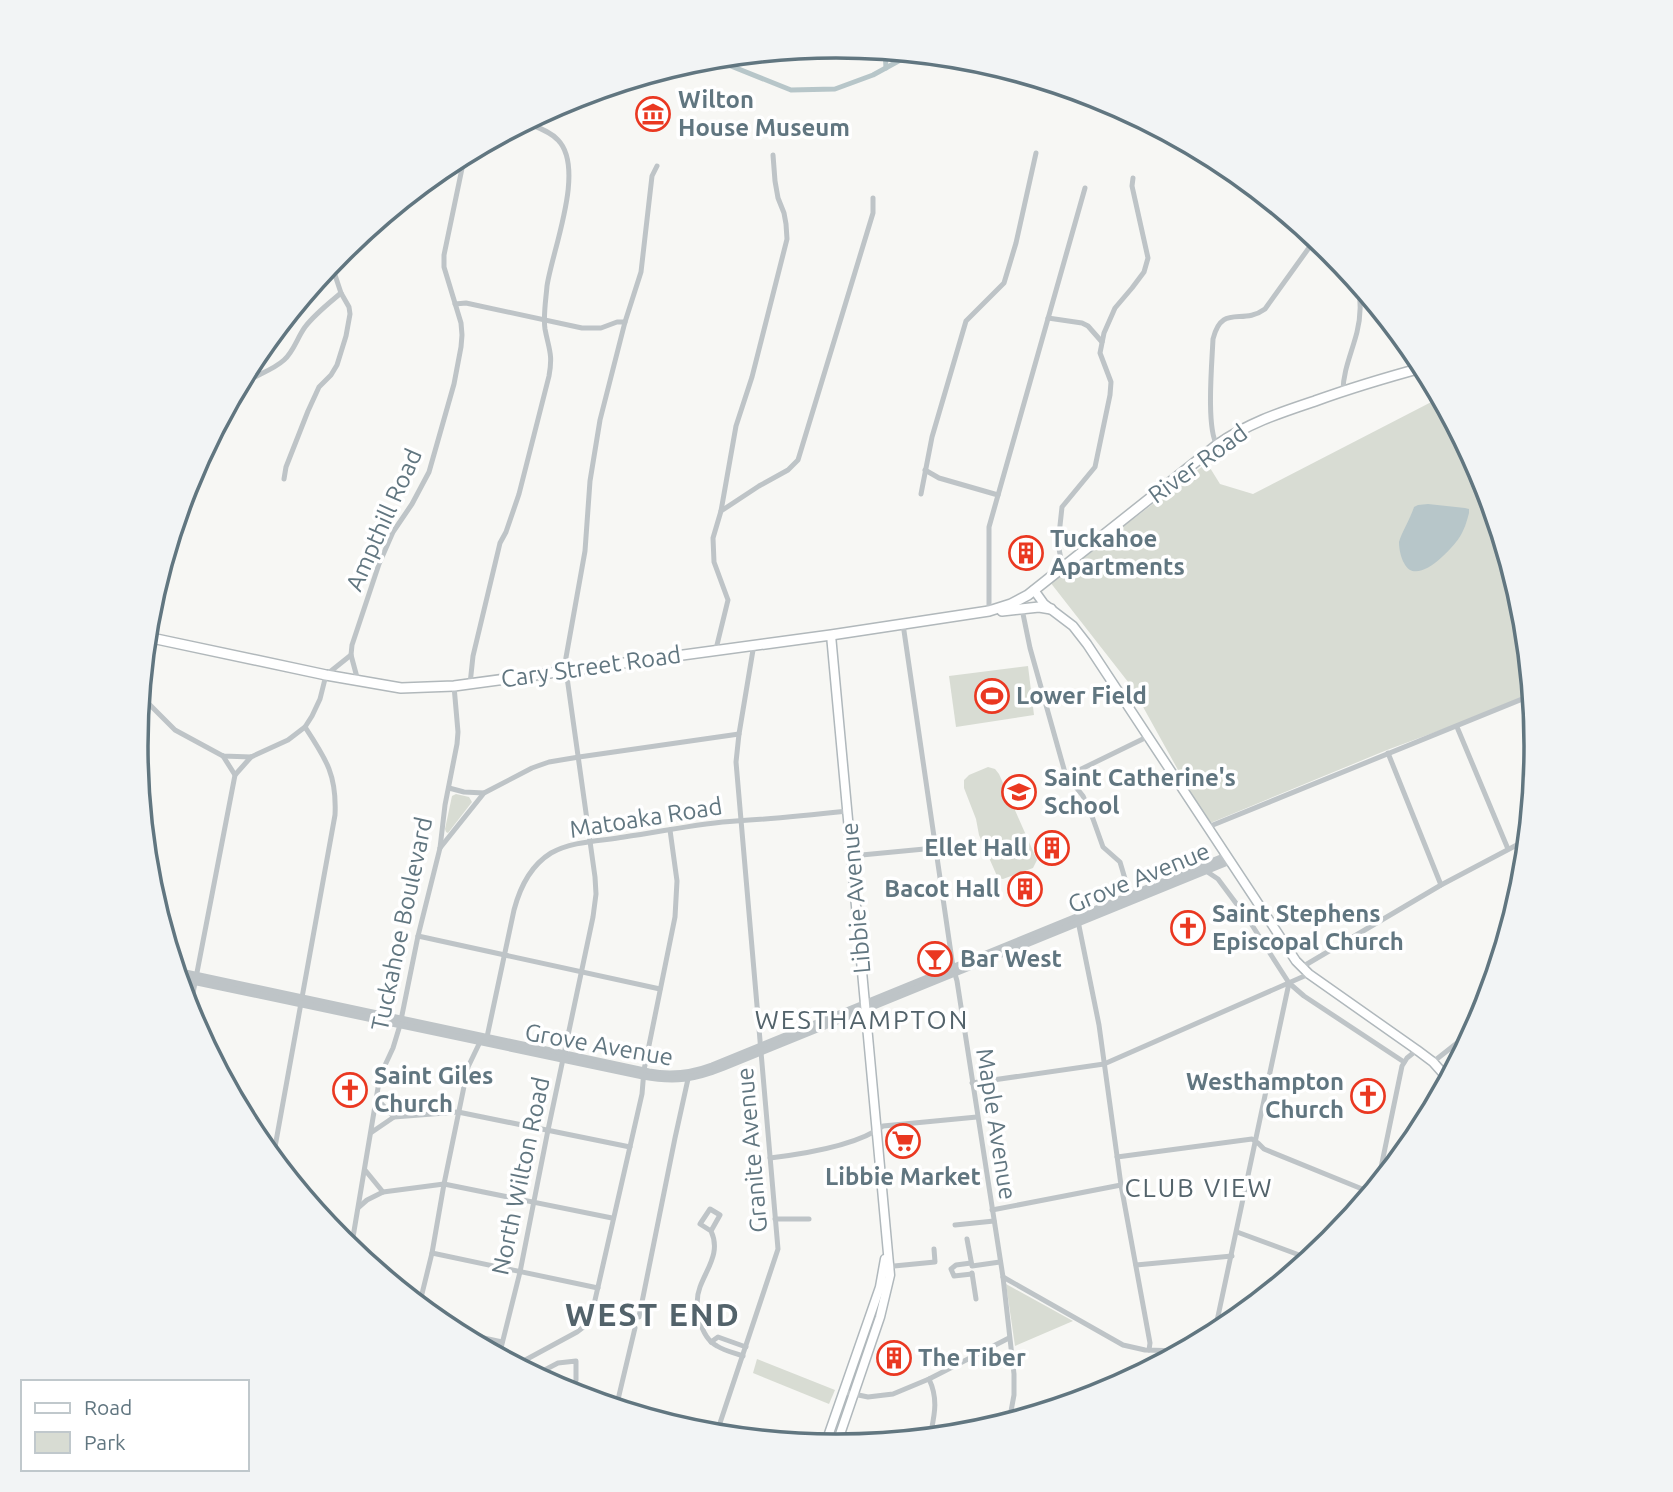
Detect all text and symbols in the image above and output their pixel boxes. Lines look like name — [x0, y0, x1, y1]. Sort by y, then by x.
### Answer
place label: Wilton House Museum — [678, 86, 850, 141]
museum icon: Wilton House Museum — [634, 95, 672, 133]
street label: River Road — [1143, 419, 1252, 508]
street label: Ampthill Road — [340, 445, 427, 595]
place label: Tuckahoe Apartments — [1050, 525, 1185, 580]
building icon: Tuckahoe Apartments — [1007, 534, 1045, 572]
street label: Cary Street Road — [499, 640, 683, 693]
sports icon: Lower Field — [973, 677, 1011, 715]
place label: Lower Field — [1016, 682, 1147, 709]
place label: Saint Catherine's School — [1044, 764, 1236, 819]
school or university icon: Saint Catherine's School — [1000, 773, 1038, 811]
street label: Matoaka Road — [568, 792, 724, 843]
street label: Tuckahoe Boulevard — [366, 814, 437, 1033]
street label: Libbie Avenue — [835, 821, 876, 975]
building icon: Ellet Hall — [1033, 829, 1071, 867]
place label: Ellet Hall — [924, 834, 1028, 861]
street label: Grove Avenue — [1064, 837, 1214, 918]
building icon: Bacot Hall — [1006, 870, 1044, 908]
place label: Bacot Hall — [884, 875, 1000, 902]
place label: Saint Stephens Episcopal Church — [1212, 900, 1404, 955]
church icon: Saint Stephens Episcopal Church — [1169, 909, 1207, 947]
bar icon: Bar West — [916, 940, 954, 978]
place label: Bar West — [960, 945, 1062, 972]
district label: WESTHAMPTON — [755, 1005, 969, 1034]
street label: Grove Avenue — [523, 1018, 675, 1071]
street label: Maple Avenue — [971, 1046, 1022, 1202]
place label: Saint Giles Church — [374, 1062, 493, 1117]
street label: Granite Avenue — [731, 1066, 772, 1234]
place label: Westhampton Church — [1186, 1068, 1344, 1123]
church icon: Saint Giles Church — [331, 1071, 369, 1109]
street label: North Wilton Road — [486, 1074, 555, 1277]
church icon: Westhampton Church — [1349, 1077, 1387, 1115]
supermarket icon: Libbie Market — [884, 1122, 922, 1160]
place label: Libbie Market — [825, 1163, 981, 1190]
district label: CLUB VIEW — [1125, 1173, 1274, 1202]
district label: WEST END — [565, 1296, 741, 1332]
building icon: The Tiber — [875, 1339, 913, 1377]
place label: The Tiber — [918, 1344, 1026, 1371]
legend — [21, 1380, 248, 1471]
text: Road — [84, 1395, 132, 1419]
text: Park — [84, 1430, 126, 1454]

